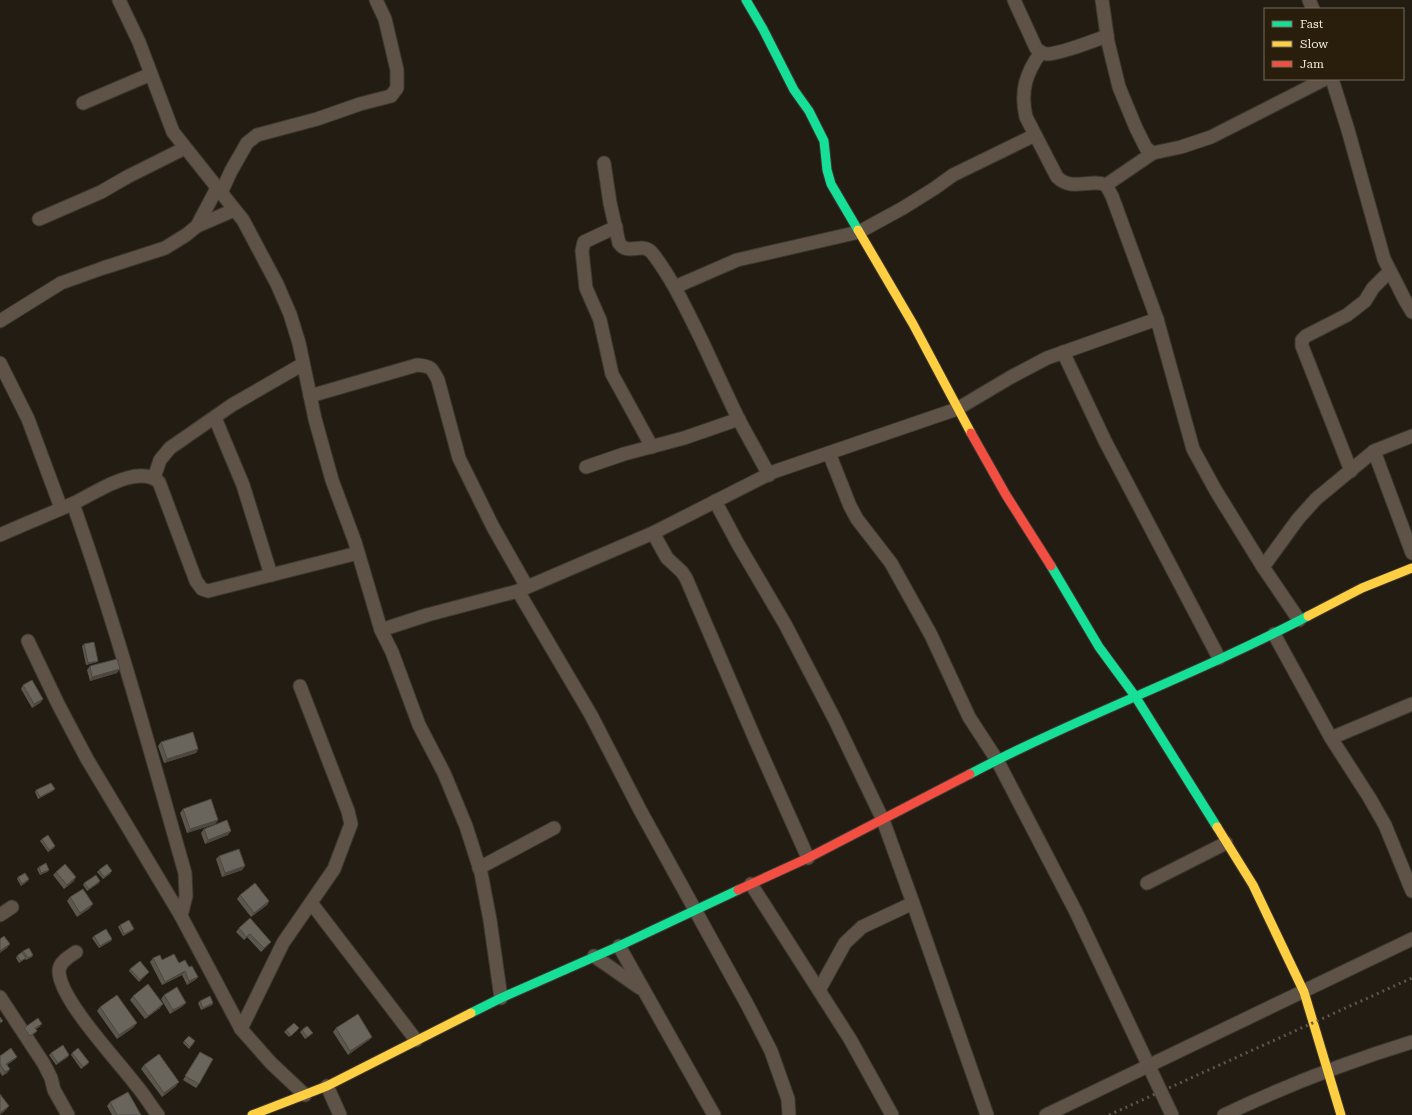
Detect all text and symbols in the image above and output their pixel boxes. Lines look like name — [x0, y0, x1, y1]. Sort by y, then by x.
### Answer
legend — [1264, 8, 1404, 80]
text: Fast — [1300, 17, 1324, 31]
text: Slow — [1300, 37, 1328, 51]
text: Jam — [1300, 57, 1324, 71]

